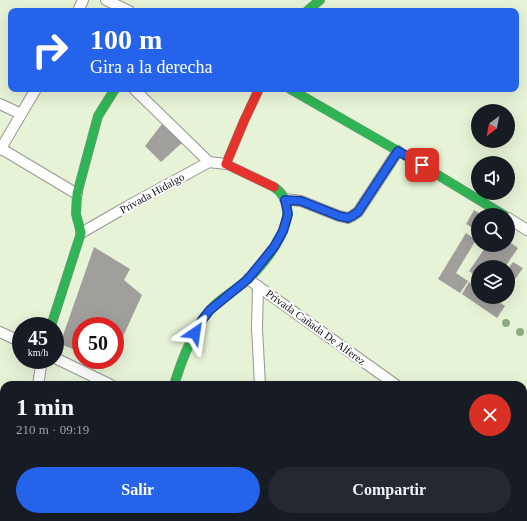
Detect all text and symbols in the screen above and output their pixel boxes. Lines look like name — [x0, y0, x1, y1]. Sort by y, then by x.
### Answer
icon: right — [24, 24, 76, 76]
text: 100 m — [90, 24, 162, 55]
text: Gira a la derecha — [90, 57, 212, 77]
north arrow — [471, 104, 515, 148]
map controls — [471, 104, 515, 304]
pin — [405, 148, 439, 182]
icon: arrive — [411, 154, 433, 176]
button: sound — [471, 156, 515, 200]
street label: Privada Hidalgo — [118, 170, 187, 216]
button: search — [471, 208, 515, 252]
button: layers — [471, 260, 515, 304]
street label: Privada Cañada De Alferez — [264, 287, 368, 367]
position arrow — [174, 312, 216, 354]
speed limit sign: 50 — [72, 317, 124, 369]
text: 45 — [28, 327, 48, 349]
text: km/h — [28, 347, 48, 358]
text: 1 min — [16, 394, 74, 420]
button: close — [469, 394, 511, 436]
text: 210 m · 09:19 — [16, 422, 89, 437]
button: Salir — [16, 467, 260, 513]
button: Compartir — [268, 467, 511, 513]

